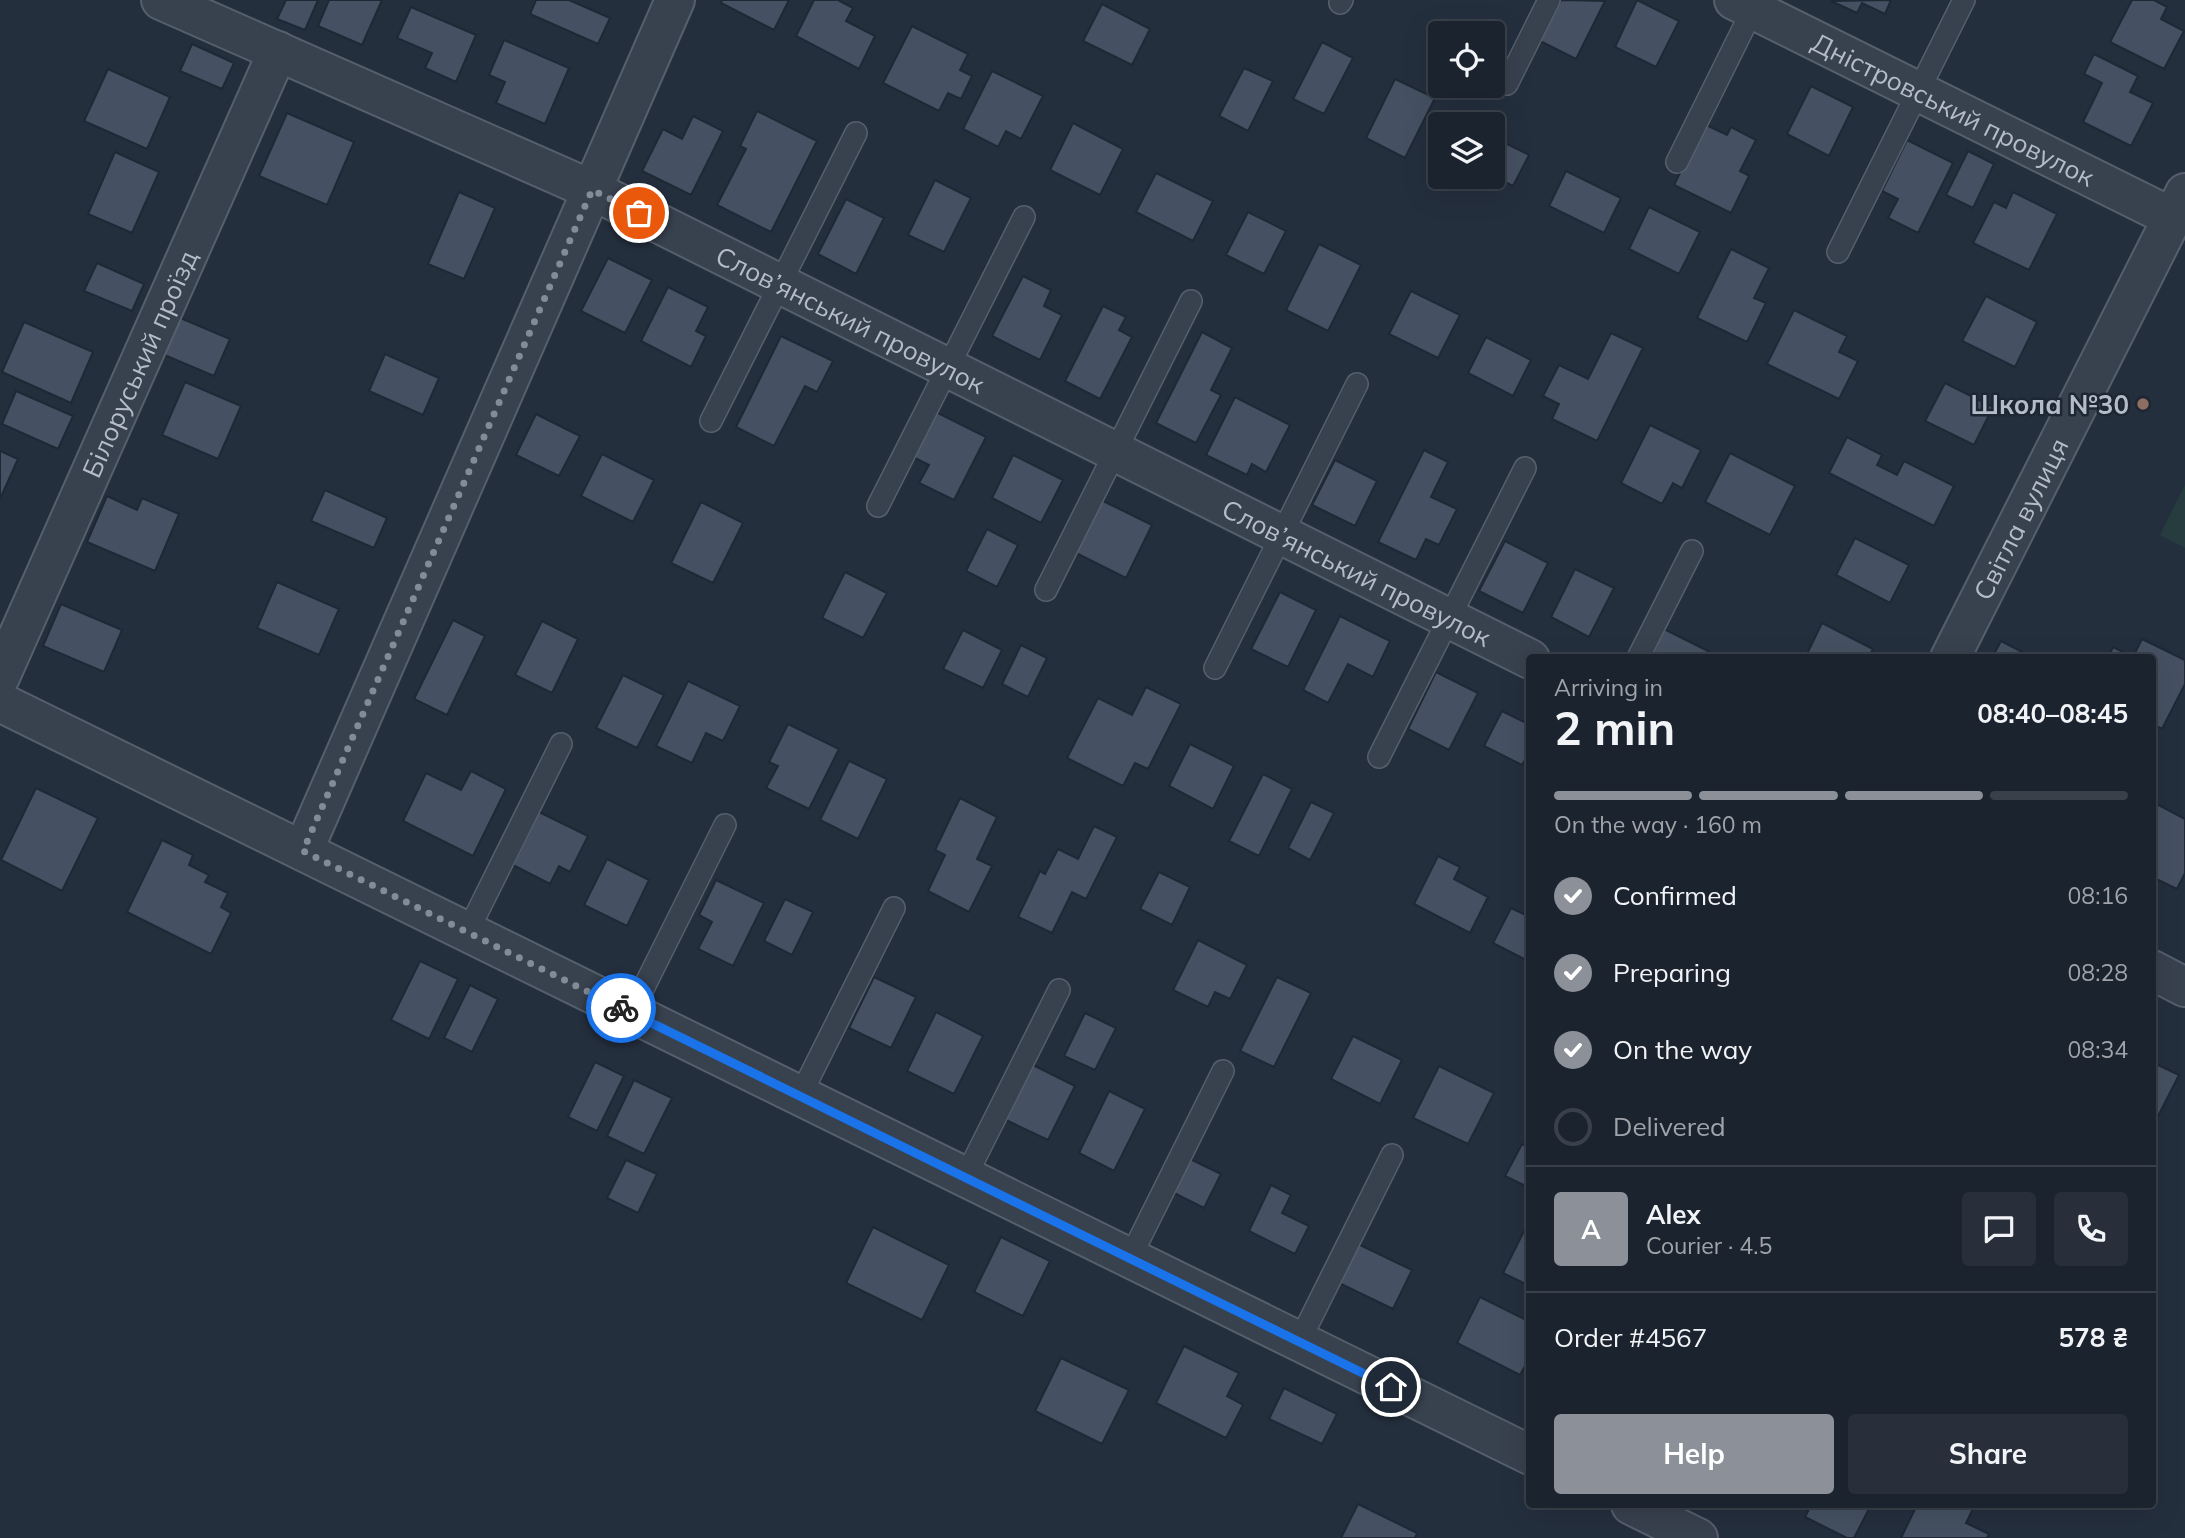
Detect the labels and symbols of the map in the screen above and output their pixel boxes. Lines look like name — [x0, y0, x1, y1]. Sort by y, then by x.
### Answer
street label: Дністровський провулок — [1807, 25, 2100, 193]
pin — [609, 183, 669, 243]
street label: Слов’янський провулок — [711, 238, 990, 400]
street label: Білоруський проїзд — [74, 244, 204, 482]
place label: Школа №30 — [1971, 388, 2129, 421]
marker: Школа №30 — [2135, 396, 2151, 412]
street label: Світла вулиця — [1966, 432, 2075, 605]
street label: Слов’янський провулок — [1217, 491, 1497, 653]
courier — [586, 973, 656, 1043]
pin — [1361, 1357, 1421, 1417]

